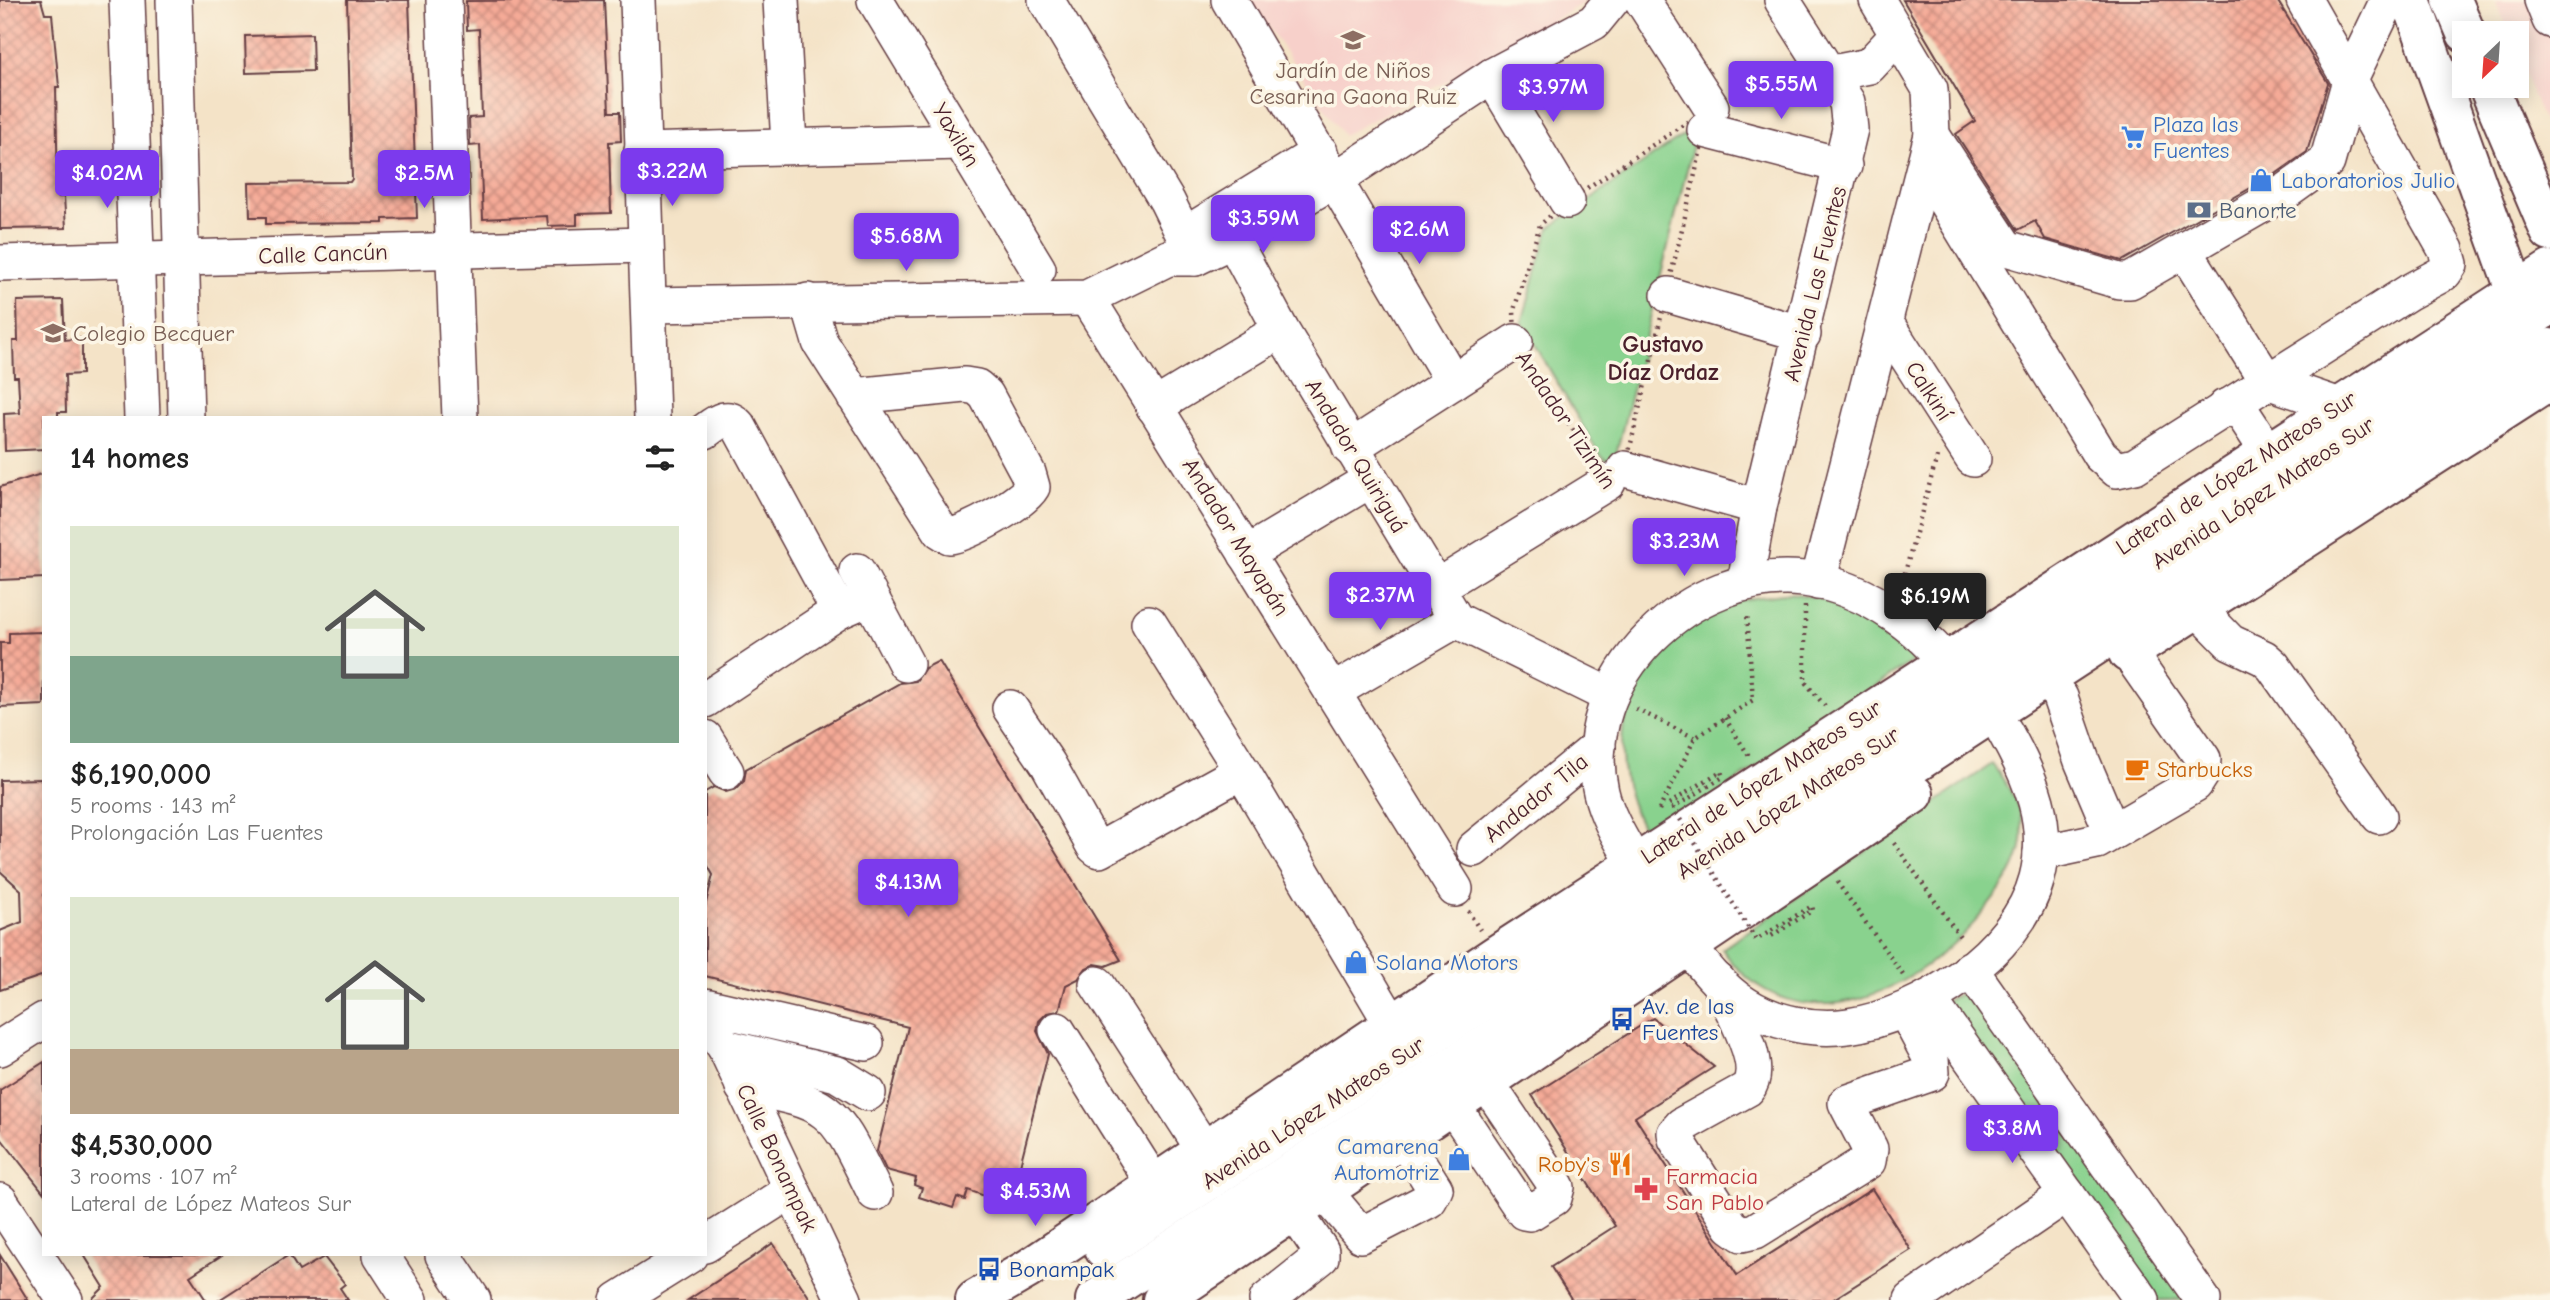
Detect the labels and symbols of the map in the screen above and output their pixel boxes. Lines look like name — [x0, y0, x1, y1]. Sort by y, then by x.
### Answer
north arrow — [2452, 21, 2529, 98]
school or university icon: Jardín de Niños Cesarina Gaona Ruiz — [1339, 26, 1367, 54]
place label: Jardín de Niños Cesarina Gaona Ruiz — [1249, 57, 1457, 110]
pin: $5.55M — [1724, 61, 1838, 121]
pin: $3.97M — [1496, 64, 1610, 124]
street label: Yaxilán — [926, 98, 986, 172]
place label: Plaza las Fuentes — [2153, 111, 2238, 164]
supermarket icon: Plaza las Fuentes — [2119, 123, 2147, 151]
pin: $3.22M — [615, 148, 729, 208]
pin: $4.02M — [50, 150, 164, 210]
pin: $2.5M — [375, 150, 473, 210]
shop icon: Laboratorios Julio — [2247, 166, 2275, 194]
place label: Laboratorios Julio — [2281, 167, 2455, 194]
street label: Avenida Las Fuentes — [1778, 184, 1852, 384]
pin: $3.59M — [1206, 196, 1320, 255]
bank icon: Banorte — [2185, 196, 2213, 224]
place label: Banorte — [2219, 197, 2297, 224]
pin: $2.6M — [1370, 206, 1468, 266]
pin: $5.68M — [849, 214, 963, 273]
street label: Calle Cancún — [258, 238, 388, 270]
school or university icon: Colegio Becquer — [39, 319, 67, 347]
place label: Colegio Becquer — [73, 320, 235, 347]
district label: Gustavo Díaz Ordaz — [1607, 330, 1719, 386]
street label: Andador Tizimín — [1510, 346, 1622, 494]
street label: Calkiní — [1900, 356, 1959, 426]
street label: Andador Quiriguá — [1299, 374, 1413, 538]
street label: Lateral de López Mateos Sur — [2111, 385, 2362, 561]
street label: Avenida López Mateos Sur — [2147, 410, 2380, 575]
street label: Andador Mayapán — [1177, 453, 1295, 621]
pin: $3.23M — [1627, 518, 1741, 578]
pin: $2.37M — [1323, 572, 1437, 632]
pin: $6.19M — [1878, 574, 1992, 633]
street label: Lateral de López Mateos Sur — [1636, 694, 1887, 870]
street label: Avenida López Mateos Sur — [1672, 720, 1905, 885]
street label: Andador Tila — [1479, 748, 1593, 848]
cafe icon: Starbucks — [2123, 755, 2151, 783]
place label: Starbucks — [2157, 756, 2252, 783]
pin: $4.13M — [851, 860, 965, 919]
shop icon: Solana Motors — [1342, 948, 1370, 976]
place label: Solana Motors — [1376, 949, 1518, 976]
place label: Av. de las Fuentes — [1642, 993, 1734, 1046]
bus stop icon: Av. de las Fuentes — [1608, 1005, 1636, 1033]
street label: Avenida López Mateos Sur — [1197, 1030, 1430, 1195]
street label: Calle Bonampak — [731, 1080, 823, 1236]
pin: $3.8M — [1963, 1106, 2061, 1165]
place label: Camarena Automotriz — [1334, 1133, 1439, 1186]
shop icon: Camarena Automotriz — [1445, 1145, 1473, 1173]
restaurant icon: Roby's — [1606, 1150, 1634, 1178]
place label: Roby's — [1538, 1151, 1600, 1178]
place label: Farmacia San Pablo — [1666, 1163, 1764, 1216]
pin: $4.53M — [978, 1168, 1092, 1228]
pharmacy icon: Farmacia San Pablo — [1632, 1175, 1660, 1203]
bus stop icon: Bonampak — [975, 1255, 1003, 1283]
place label: Bonampak — [1009, 1256, 1114, 1283]

